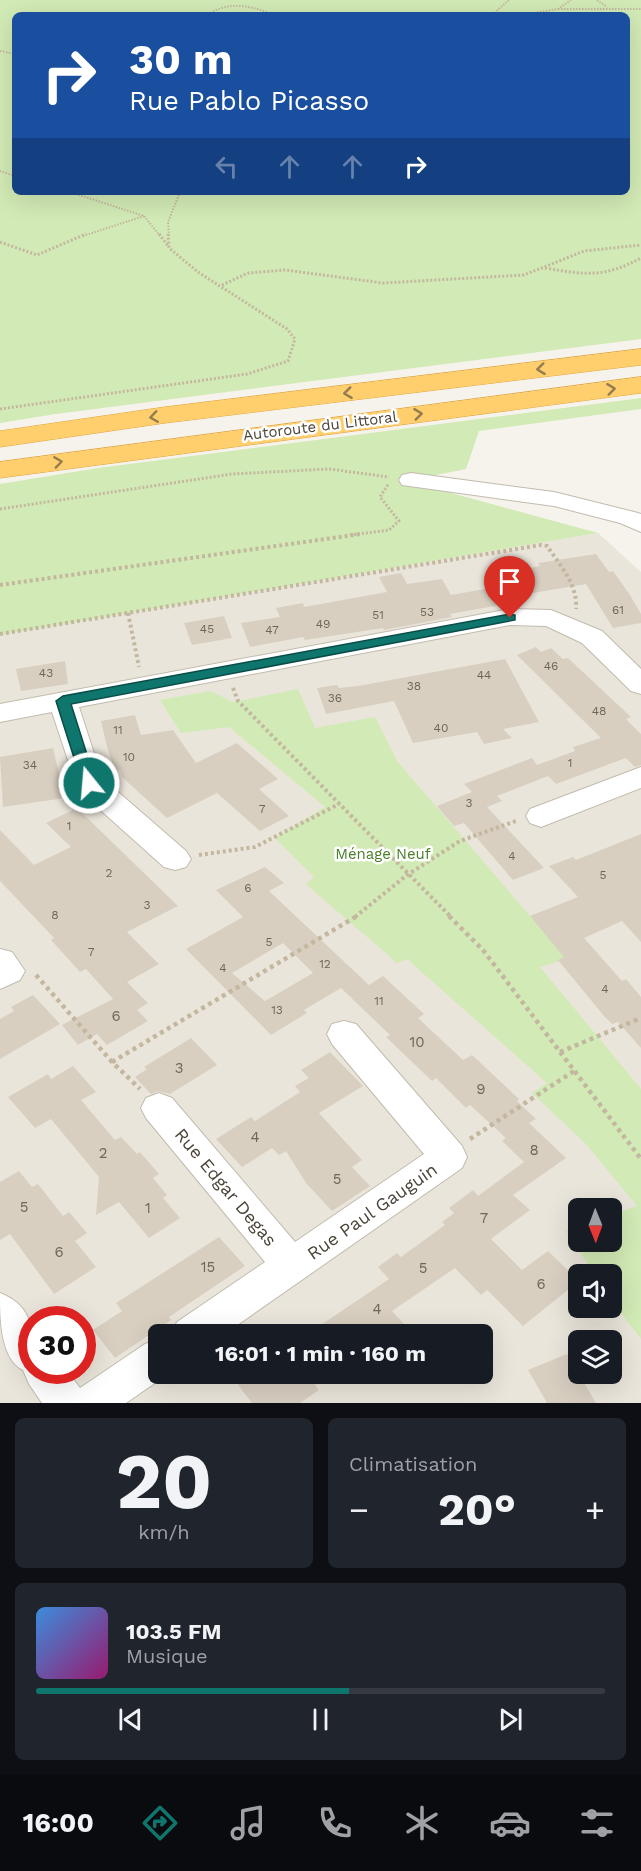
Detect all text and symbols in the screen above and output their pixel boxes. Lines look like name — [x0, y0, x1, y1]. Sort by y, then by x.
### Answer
text: 30 m — [129, 35, 233, 84]
icon: right — [30, 36, 108, 114]
text: Rue Pablo Picasso — [129, 85, 369, 117]
icon: left — [210, 150, 243, 183]
icon: ahead — [273, 150, 306, 183]
icon: ahead — [336, 150, 369, 183]
icon: right — [399, 150, 432, 183]
one-way arrow — [537, 362, 546, 375]
one-way arrow — [607, 384, 616, 396]
one-way arrow — [343, 386, 352, 398]
street label: Autoroute du Littoral — [242, 408, 398, 444]
one-way arrow — [413, 408, 422, 421]
one-way arrow — [150, 410, 159, 422]
one-way arrow — [53, 456, 62, 469]
pin — [484, 556, 535, 618]
icon: arrive — [493, 565, 526, 598]
house number: 61 — [612, 603, 624, 617]
house number: 53 — [420, 605, 434, 619]
house number: 51 — [372, 608, 384, 622]
house number: 49 — [316, 617, 330, 631]
house number: 45 — [200, 622, 214, 636]
house number: 47 — [265, 623, 279, 637]
house number: 46 — [544, 659, 558, 673]
house number: 43 — [39, 666, 53, 680]
house number: 44 — [477, 668, 491, 682]
house number: 38 — [407, 679, 421, 693]
house number: 36 — [328, 691, 342, 705]
house number: 48 — [592, 704, 606, 718]
house number: 40 — [434, 721, 448, 735]
house number: 11 — [113, 723, 123, 737]
house number: 10 — [123, 750, 135, 764]
position arrow — [57, 751, 121, 815]
house number: 1 — [568, 756, 572, 770]
house number: 34 — [23, 758, 37, 772]
house number: 3 — [466, 796, 473, 810]
house number: 7 — [259, 802, 266, 816]
house number: 1 — [67, 819, 71, 833]
park label: Ménage Neuf — [335, 845, 431, 863]
house number: 4 — [508, 849, 516, 863]
house number: 2 — [106, 866, 113, 880]
house number: 5 — [600, 868, 607, 882]
house number: 6 — [244, 881, 252, 895]
house number: 3 — [144, 898, 151, 912]
house number: 8 — [51, 908, 59, 922]
house number: 5 — [266, 935, 273, 949]
house number: 7 — [88, 945, 95, 959]
house number: 12 — [319, 957, 331, 971]
house number: 4 — [219, 961, 227, 975]
house number: 4 — [601, 982, 609, 996]
house number: 11 — [374, 994, 384, 1008]
house number: 13 — [271, 1003, 283, 1017]
house number: 6 — [111, 1007, 121, 1025]
house number: 10 — [409, 1033, 425, 1051]
house number: 3 — [175, 1059, 183, 1077]
house number: 9 — [476, 1080, 486, 1098]
street label: Rue Edgar Degas — [171, 1124, 281, 1250]
house number: 4 — [250, 1128, 260, 1146]
house number: 8 — [529, 1141, 539, 1159]
house number: 2 — [99, 1144, 107, 1162]
street label: Rue Paul Gauguin — [303, 1158, 441, 1264]
house number: 5 — [333, 1170, 341, 1188]
house number: 5 — [20, 1198, 28, 1216]
north arrow — [568, 1198, 622, 1252]
map controls — [568, 1198, 622, 1384]
house number: 1 — [145, 1199, 151, 1217]
house number: 7 — [480, 1209, 488, 1227]
house number: 6 — [54, 1243, 64, 1261]
house number: 15 — [201, 1258, 215, 1276]
house number: 5 — [419, 1259, 427, 1277]
button: sound — [568, 1264, 622, 1318]
house number: 6 — [536, 1275, 546, 1293]
house number: 4 — [372, 1300, 382, 1318]
speed limit sign: 30 — [18, 1306, 96, 1384]
button: layers — [568, 1330, 622, 1384]
text: 16:01 · 1 min · 160 m — [215, 1341, 426, 1366]
text: 20 — [116, 1435, 212, 1527]
text: Climatisation — [349, 1452, 477, 1476]
text: 20° — [438, 1483, 516, 1536]
text: − — [349, 1490, 369, 1529]
text: + — [585, 1490, 605, 1529]
text: km/h — [138, 1520, 190, 1544]
text: 103.5 FM — [126, 1619, 222, 1644]
text: Musique — [126, 1644, 208, 1668]
icon: previous — [114, 1703, 147, 1736]
icon: pause — [304, 1703, 337, 1736]
icon: next — [494, 1703, 527, 1736]
icon: directions — [139, 1802, 181, 1844]
icon: music — [227, 1802, 269, 1844]
icon: phone — [314, 1802, 356, 1844]
icon: climate — [401, 1802, 443, 1844]
icon: car — [489, 1802, 531, 1844]
icon: filters — [576, 1802, 618, 1844]
text: 16:00 — [23, 1807, 94, 1839]

